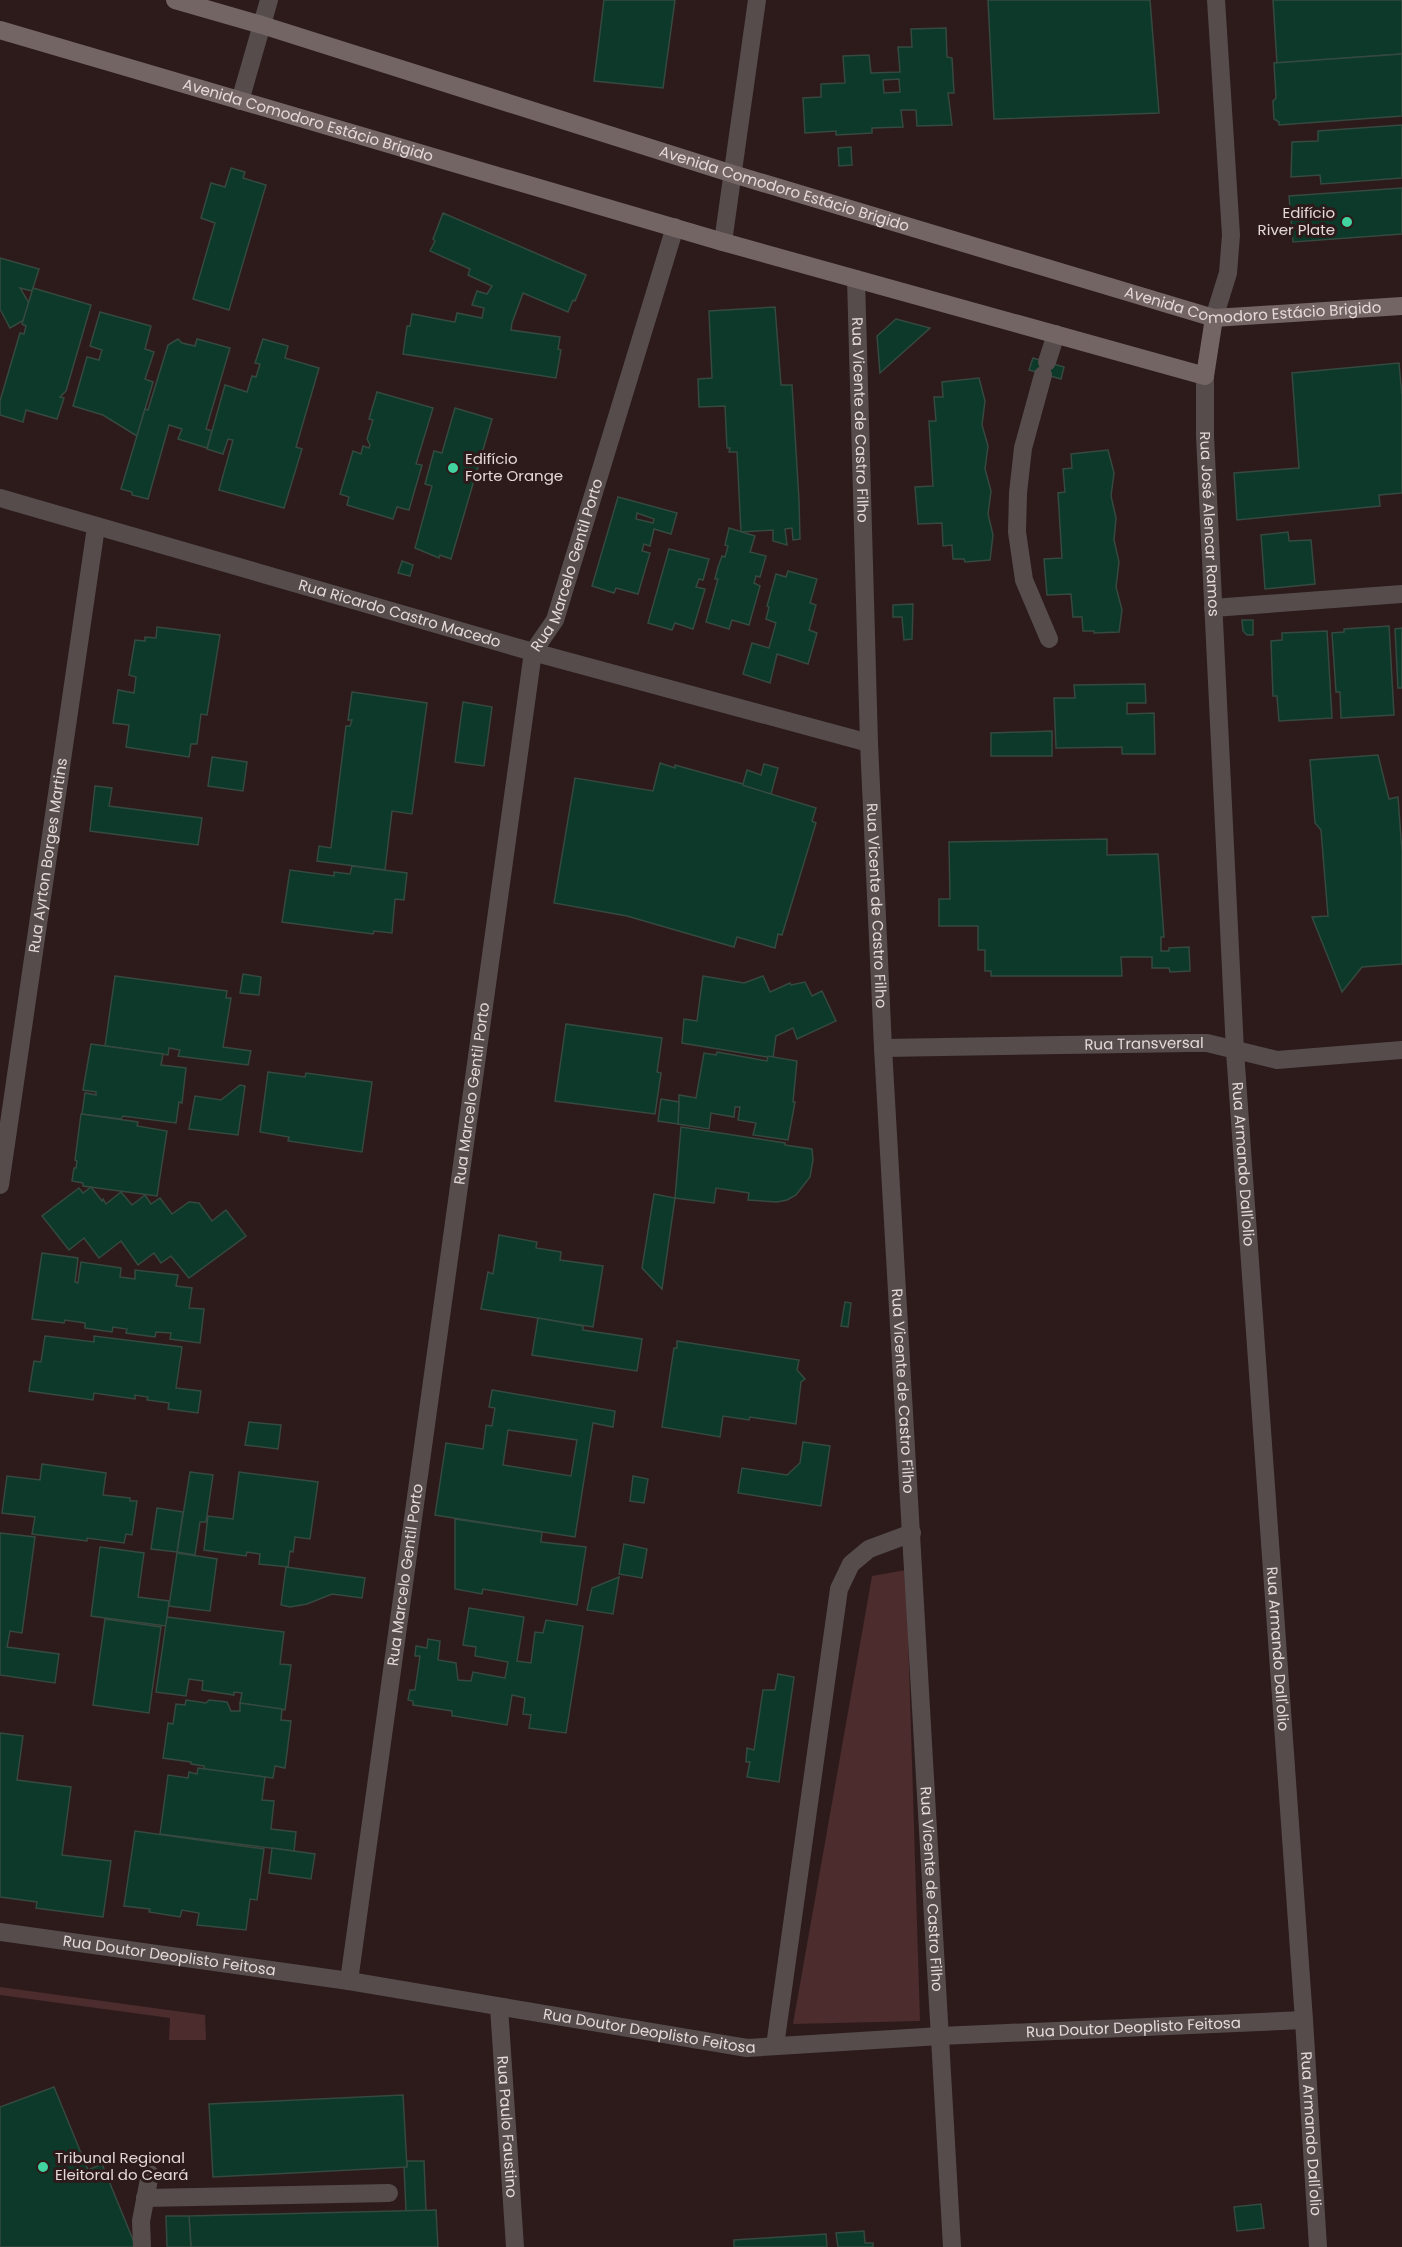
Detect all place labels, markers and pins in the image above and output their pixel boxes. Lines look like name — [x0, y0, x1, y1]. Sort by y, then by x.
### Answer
place label: Edifício River Plate — [1258, 202, 1335, 240]
marker: Edifício River Plate — [1340, 215, 1354, 229]
place label: Edifício Forte Orange — [465, 448, 563, 486]
marker: Edifício Forte Orange — [446, 461, 460, 475]
place label: Tribunal Regional Eleitoral do Ceará — [55, 2147, 188, 2185]
marker: Tribunal Regional Eleitoral do Ceará — [36, 2160, 50, 2174]

